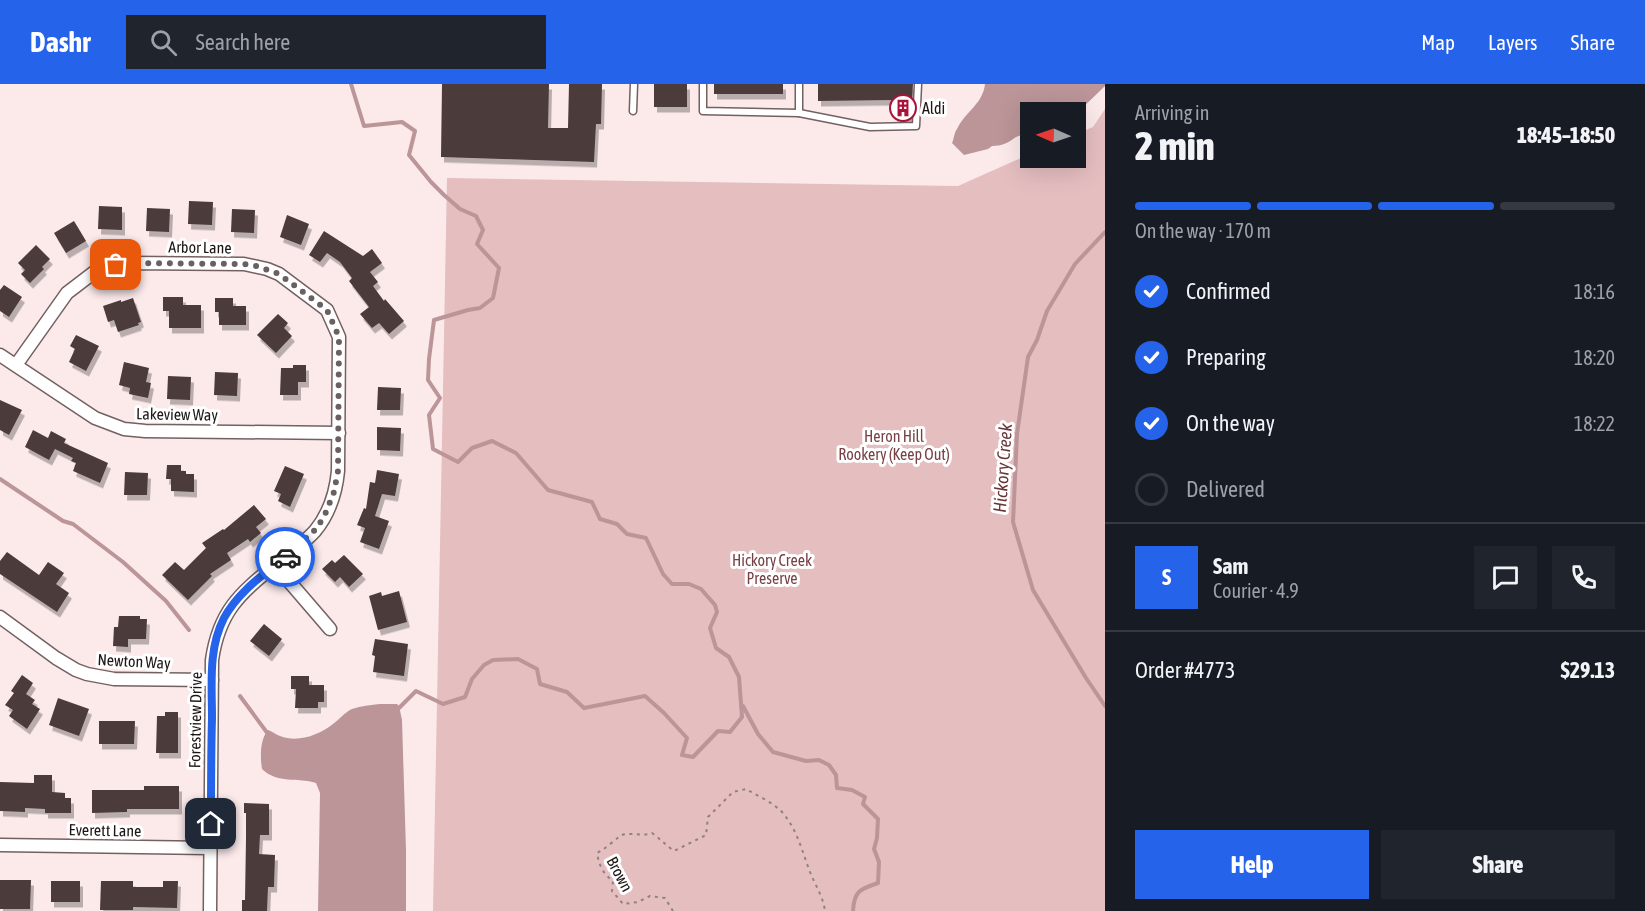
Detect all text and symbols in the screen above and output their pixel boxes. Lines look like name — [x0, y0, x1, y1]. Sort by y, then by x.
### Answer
search box — [126, 15, 546, 69]
text: Dashr — [30, 26, 90, 58]
icon: search — [147, 26, 180, 59]
text: Search here — [195, 29, 290, 55]
text: Map — [1421, 30, 1455, 54]
text: Layers — [1488, 30, 1538, 54]
text: Share — [1571, 30, 1615, 54]
building icon: Aldi — [888, 93, 918, 123]
place label: Aldi — [922, 99, 945, 117]
text: Arriving in — [1135, 101, 1209, 124]
north arrow — [1020, 102, 1086, 168]
map controls — [1020, 102, 1086, 168]
text: 18:45–18:50 — [1517, 122, 1615, 148]
text: 2 min — [1135, 124, 1215, 168]
text: On the way · 170 m — [1135, 219, 1271, 242]
street label: Arbor Lane — [168, 237, 232, 257]
pin — [90, 239, 141, 290]
icon: bag — [99, 248, 132, 281]
icon: check — [1135, 275, 1168, 308]
text: Confirmed — [1186, 278, 1271, 304]
text: 18:16 — [1574, 280, 1615, 303]
icon: check — [1135, 341, 1168, 374]
text: Preparing — [1186, 344, 1266, 370]
text: 18:20 — [1574, 346, 1615, 369]
street label: Lakeview Way — [136, 404, 218, 425]
icon: check — [1135, 407, 1168, 440]
text: On the way — [1186, 410, 1275, 436]
text: 18:22 — [1574, 412, 1615, 435]
water label: Hickory Creek — [989, 422, 1016, 513]
park label: Heron Hill Rookery (Keep Out) — [838, 427, 950, 464]
text: Delivered — [1186, 476, 1265, 502]
courier — [255, 527, 315, 587]
icon: car — [269, 541, 302, 574]
button: chat — [1474, 546, 1537, 609]
button: phone — [1552, 546, 1615, 609]
park label: Hickory Creek Preserve — [732, 551, 812, 587]
text: Sam — [1213, 553, 1248, 579]
text: S — [1162, 564, 1171, 590]
text: Courier · 4.9 — [1213, 579, 1299, 602]
street label: Newton Way — [97, 650, 171, 673]
text: Order #4773 — [1135, 657, 1235, 683]
text: $29.13 — [1560, 657, 1615, 683]
street label: Forestview Drive — [185, 672, 205, 768]
pin — [185, 798, 236, 849]
icon: home — [194, 807, 227, 840]
street label: Everett Lane — [69, 820, 141, 840]
button: Help — [1135, 830, 1369, 899]
button: Share — [1381, 830, 1615, 899]
street label: Brown — [603, 853, 637, 895]

